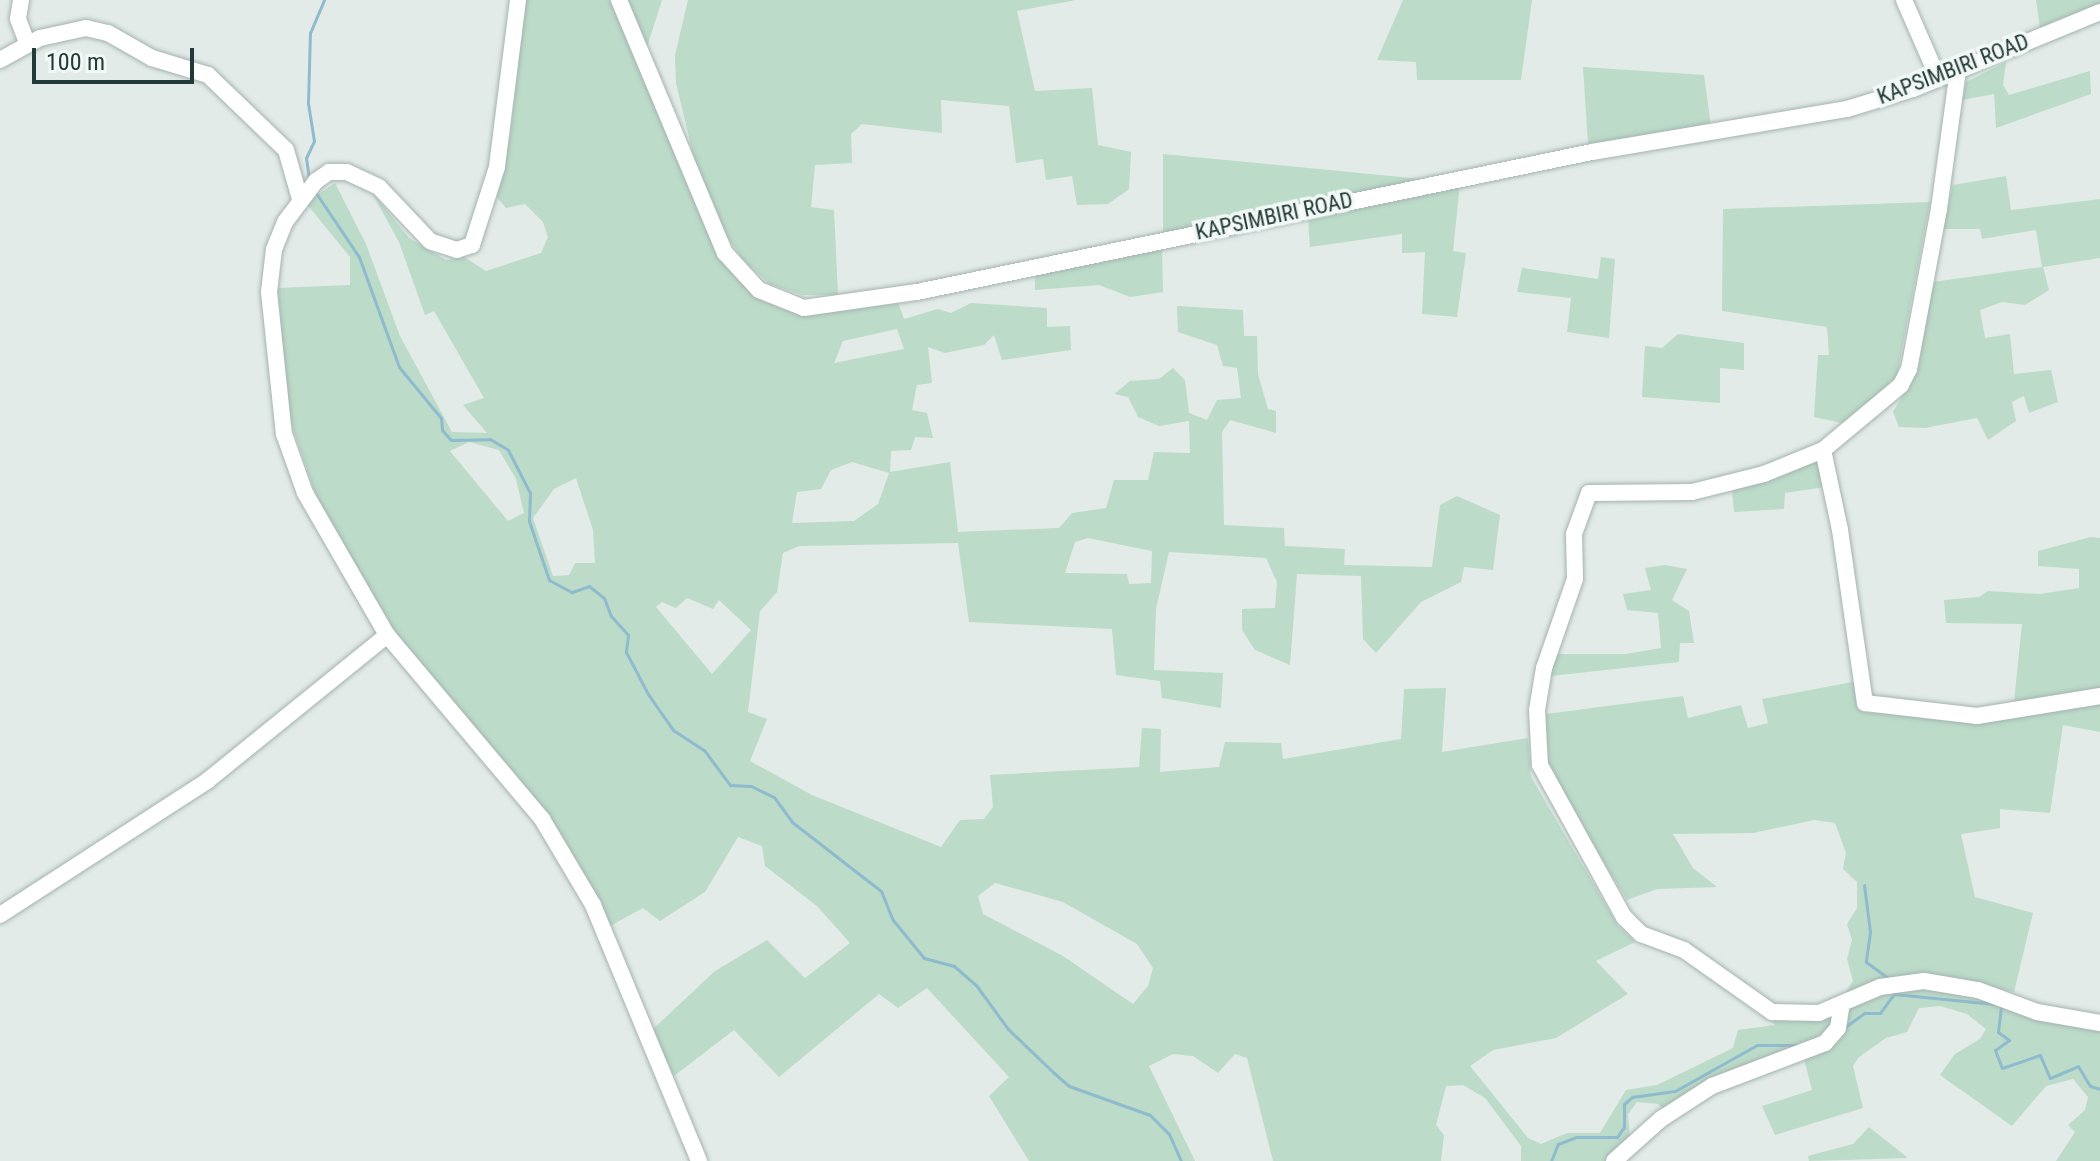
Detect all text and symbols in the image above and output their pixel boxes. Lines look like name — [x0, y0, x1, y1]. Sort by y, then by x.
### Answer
street label: KAPSIMBIRI ROAD — [1874, 28, 2032, 110]
scale bar — [36, 32, 198, 82]
text: 100 m — [46, 48, 105, 76]
street label: KAPSIMBIRI ROAD — [1193, 186, 1355, 246]

